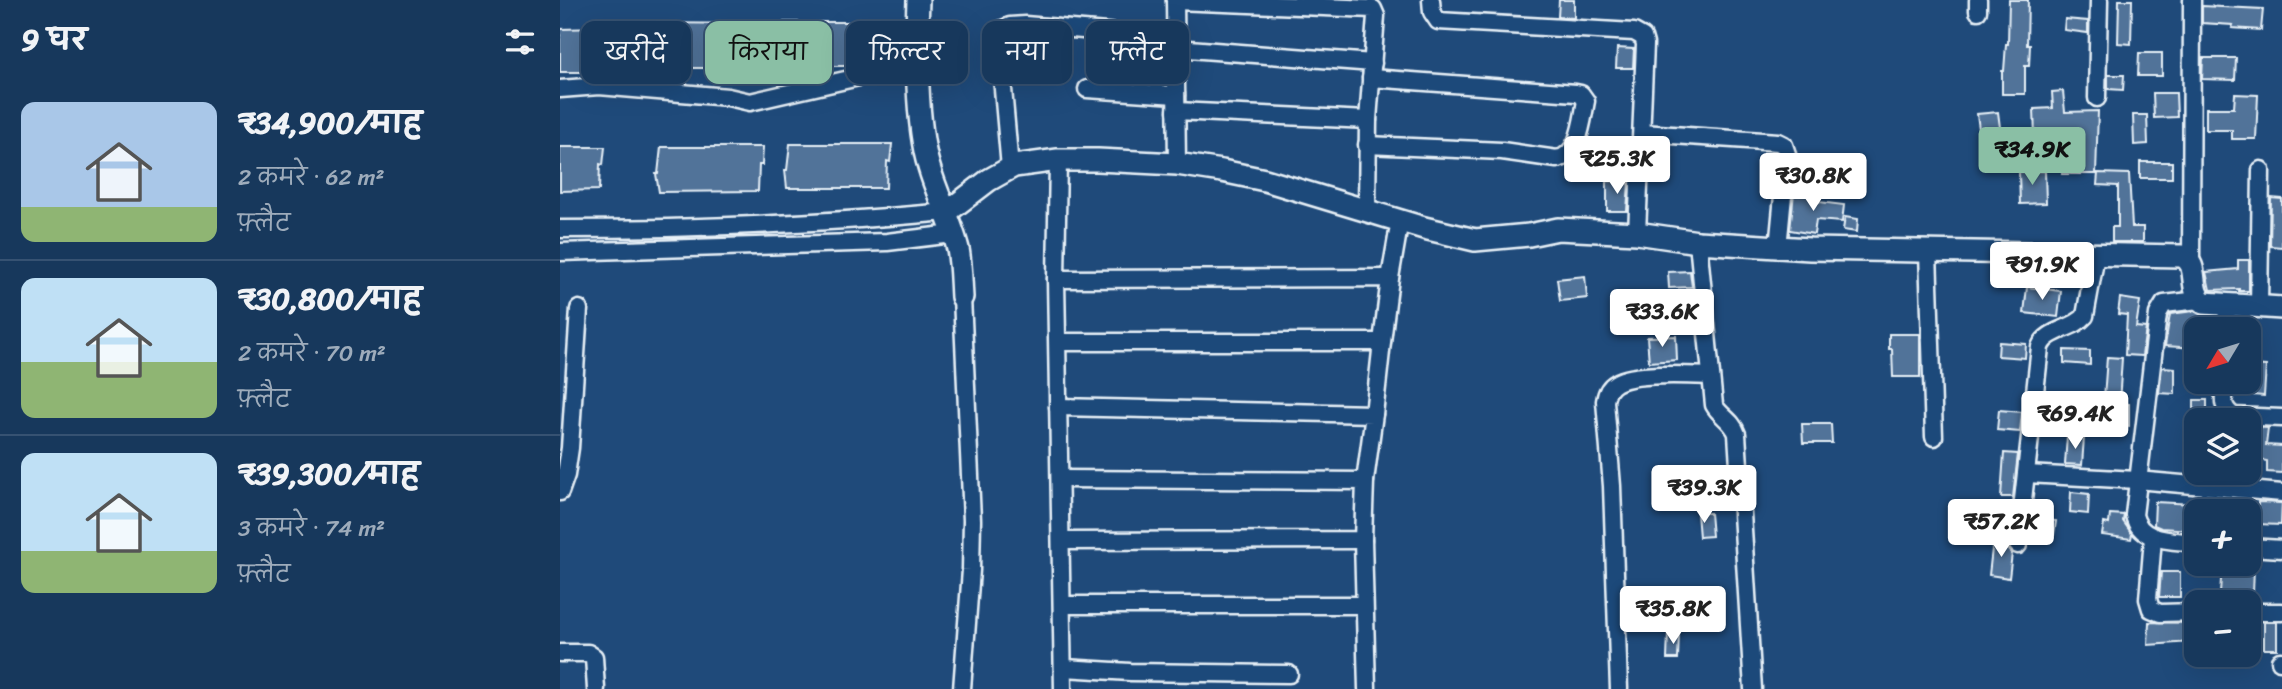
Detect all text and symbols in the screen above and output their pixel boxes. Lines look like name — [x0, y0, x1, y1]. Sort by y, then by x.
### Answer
text: 9 घर — [21, 13, 87, 67]
chip: खरीदें — [581, 21, 691, 84]
chip: किराया — [705, 21, 832, 84]
chip: फ़िल्टर — [846, 21, 968, 84]
chip: नया — [982, 21, 1072, 84]
chip: फ़्लैट — [1086, 21, 1189, 84]
icon: filters — [501, 23, 539, 61]
text: ₹34,900/माह — [238, 96, 422, 150]
pin: ₹34.9K — [1975, 128, 2089, 187]
text: ₹34.9K — [1995, 129, 2069, 170]
icon: home — [77, 130, 161, 214]
pin: ₹25.3K — [1560, 136, 1674, 196]
text: ₹25.3K — [1580, 138, 1654, 179]
pin: ₹30.8K — [1756, 154, 1870, 213]
text: ₹30.8K — [1776, 155, 1850, 196]
text: 2 कमरे · 62 m² — [238, 157, 385, 198]
text: फ़्लैट — [238, 203, 290, 244]
pin: ₹91.9K — [1985, 243, 2099, 302]
text: ₹91.9K — [2006, 244, 2078, 285]
text: ₹30,800/माह — [238, 272, 422, 326]
pin: ₹33.6K — [1605, 290, 1719, 349]
text: ₹33.6K — [1626, 291, 1698, 332]
icon: home — [77, 306, 161, 390]
north arrow — [2184, 317, 2261, 394]
map controls — [2184, 317, 2261, 667]
text: 2 कमरे · 70 m² — [238, 333, 386, 374]
text: फ़्लैट — [238, 379, 290, 420]
pin: ₹69.4K — [2018, 392, 2132, 451]
text: ₹69.4K — [2037, 393, 2113, 434]
button: layers — [2184, 408, 2261, 485]
text: ₹39,300/माह — [238, 447, 420, 501]
pin: ₹39.3K — [1647, 466, 1761, 525]
text: ₹39.3K — [1667, 467, 1741, 508]
icon: home — [77, 481, 161, 565]
button: + — [2184, 499, 2261, 576]
pin: ₹57.2K — [1944, 500, 2058, 559]
text: ₹57.2K — [1964, 501, 2038, 542]
text: 3 कमरे · 74 m² — [238, 508, 385, 549]
text: फ़्लैट — [238, 554, 290, 595]
pin: ₹35.8K — [1616, 586, 1730, 646]
text: ₹35.8K — [1636, 588, 1710, 629]
button: − — [2184, 590, 2261, 667]

